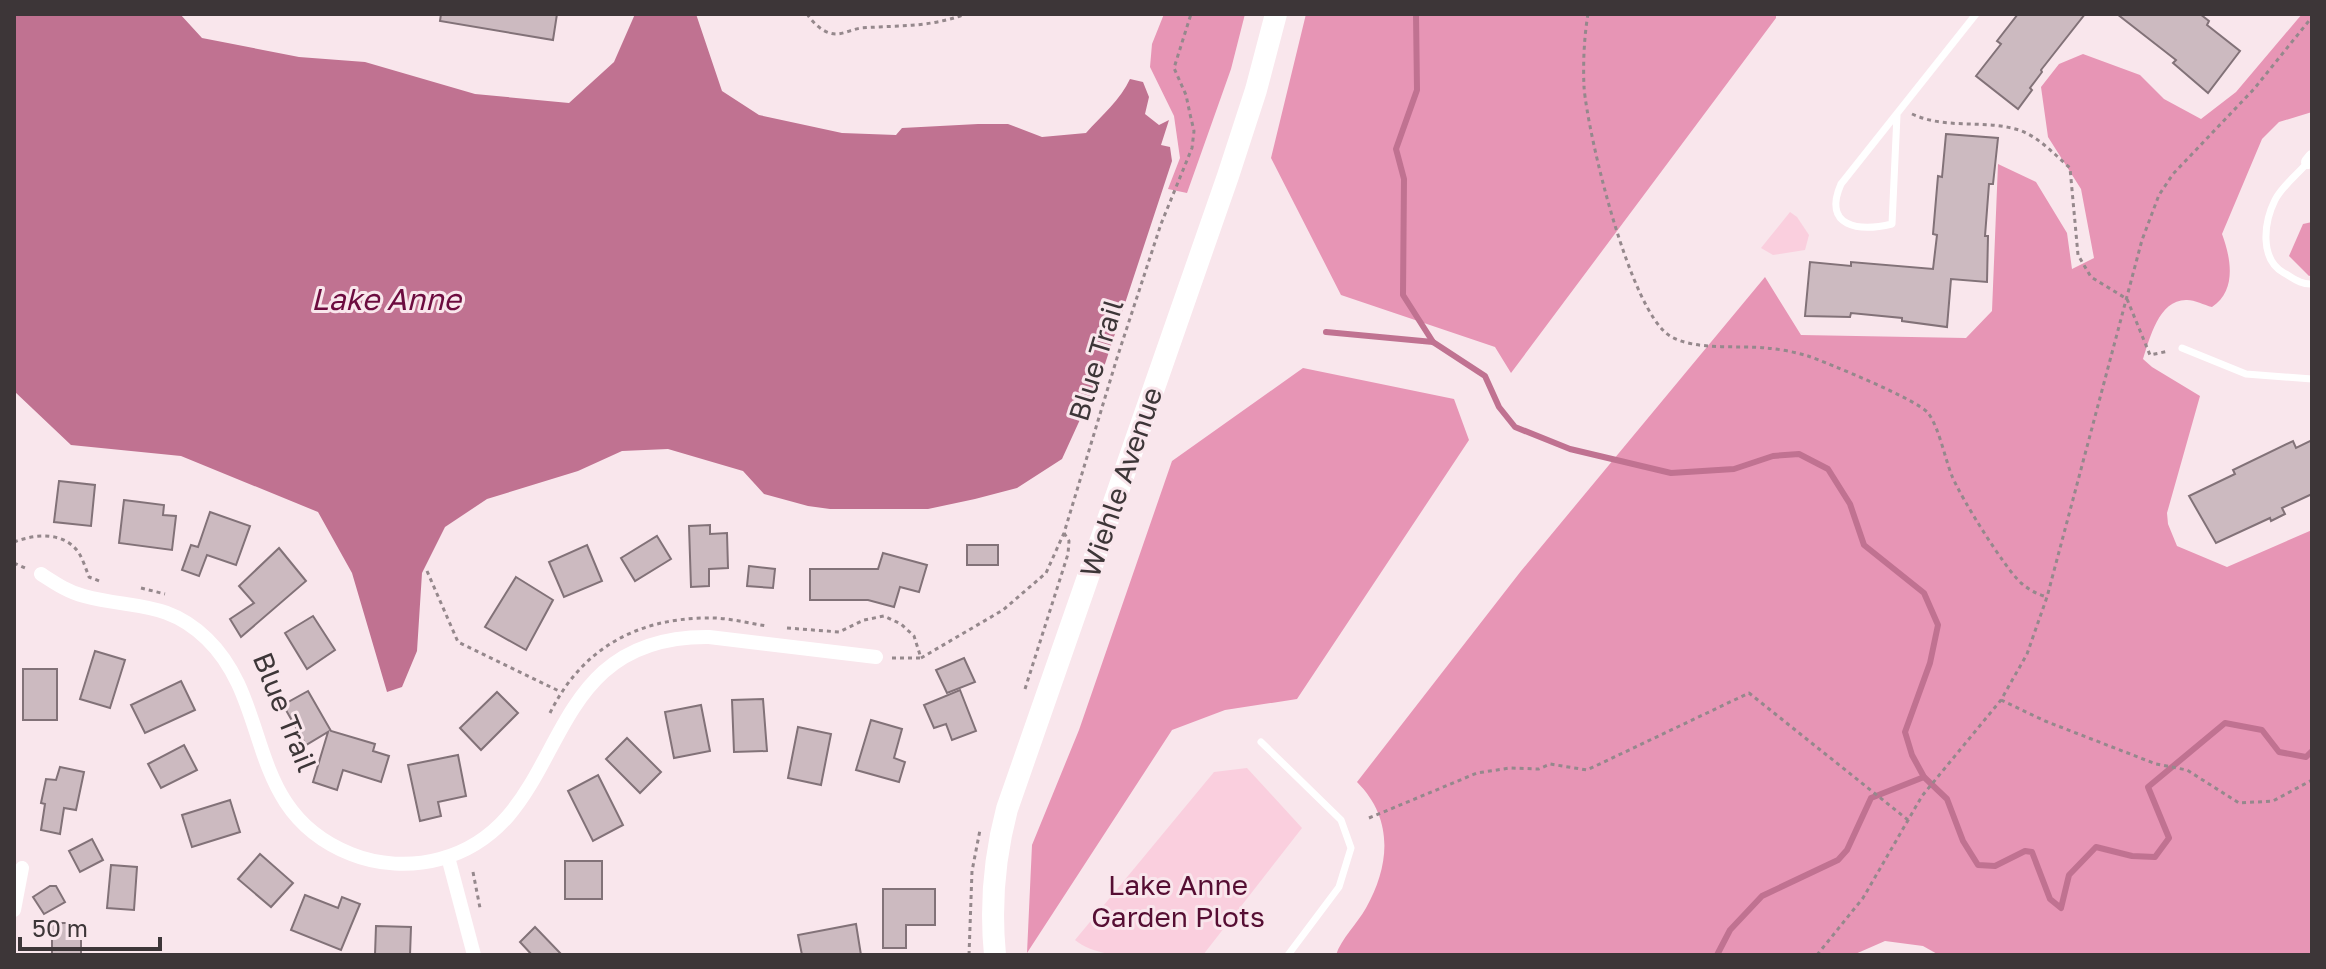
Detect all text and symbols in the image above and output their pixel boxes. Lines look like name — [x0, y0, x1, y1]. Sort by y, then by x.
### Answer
water label: Lake Anne — [311, 281, 464, 317]
street label: Blue Trail — [1061, 295, 1130, 425]
street label: Wiehle Avenue — [1073, 383, 1168, 581]
street label: Blue Trail — [247, 647, 324, 776]
park label: Lake Anne Garden Plots — [1091, 868, 1265, 933]
scale bar — [20, 901, 160, 951]
text: 50 m — [32, 913, 88, 942]

